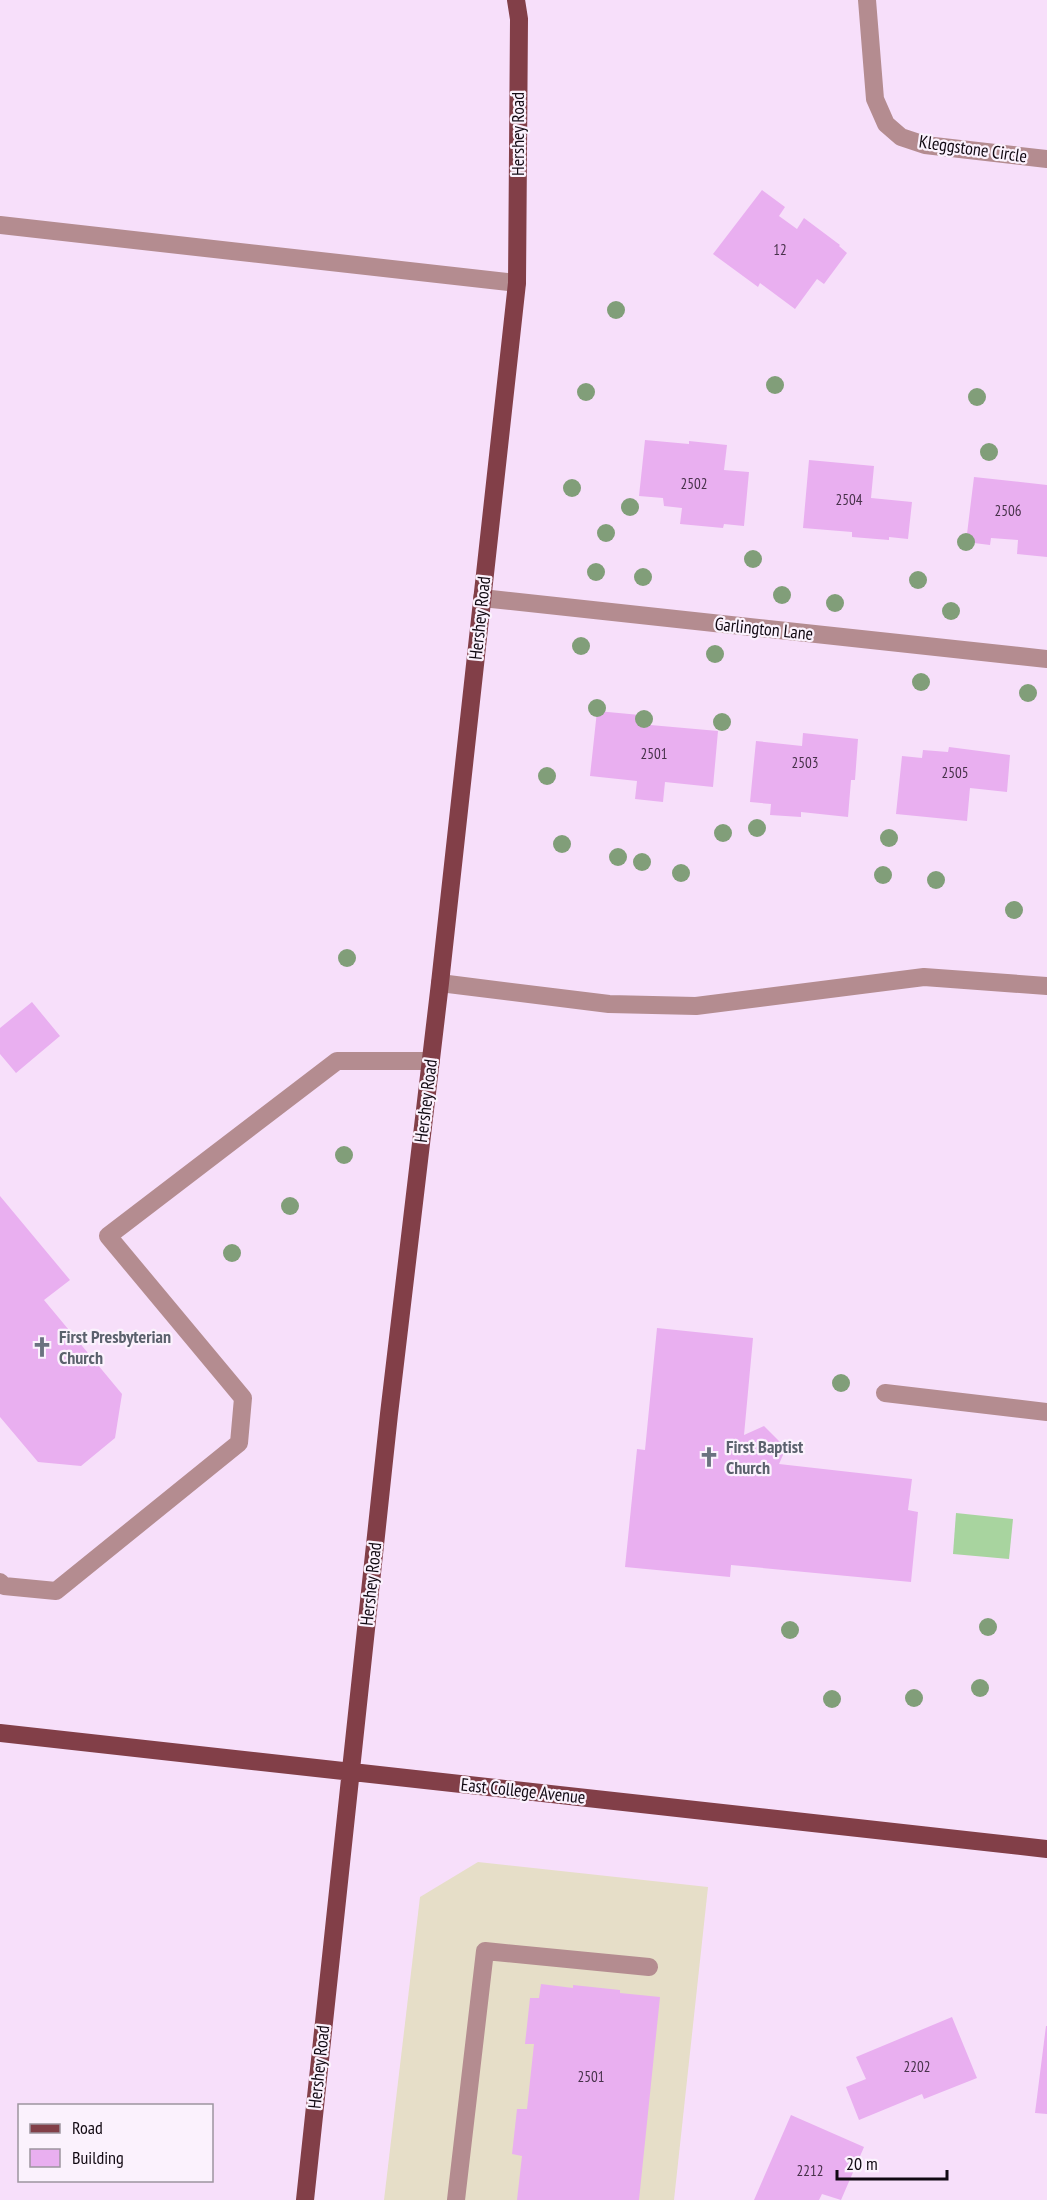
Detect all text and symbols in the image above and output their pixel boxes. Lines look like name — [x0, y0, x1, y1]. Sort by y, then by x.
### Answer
street label: Hershey Road — [506, 92, 529, 176]
street label: Kleggstone Circle — [918, 130, 1029, 167]
house number: 12 — [773, 240, 787, 259]
house number: 2502 — [680, 474, 708, 493]
house number: 2504 — [835, 490, 863, 509]
house number: 2506 — [994, 501, 1022, 520]
street label: Hershey Road — [464, 575, 495, 661]
street label: Garlington Lane — [714, 612, 814, 645]
house number: 2501 — [640, 744, 668, 763]
house number: 2503 — [791, 753, 819, 772]
house number: 2505 — [941, 763, 969, 782]
street label: Hershey Road — [409, 1058, 442, 1144]
place label: First Presbyterian Church — [59, 1325, 171, 1369]
church icon: First Presbyterian Church — [30, 1335, 54, 1359]
place label: First Baptist Church — [726, 1435, 804, 1479]
church icon: First Baptist Church — [697, 1445, 721, 1469]
street label: Hershey Road — [355, 1541, 386, 1627]
street label: East College Avenue — [460, 1773, 586, 1808]
street label: Hershey Road — [303, 2024, 334, 2110]
house number: 2202 — [903, 2057, 931, 2076]
house number: 2501 — [577, 2067, 605, 2086]
legend — [18, 2104, 213, 2182]
text: Road — [72, 2116, 103, 2139]
scale bar — [837, 2143, 946, 2181]
text: Building — [72, 2146, 124, 2169]
text: 20 m — [846, 2152, 878, 2175]
house number: 2212 — [796, 2161, 824, 2180]

